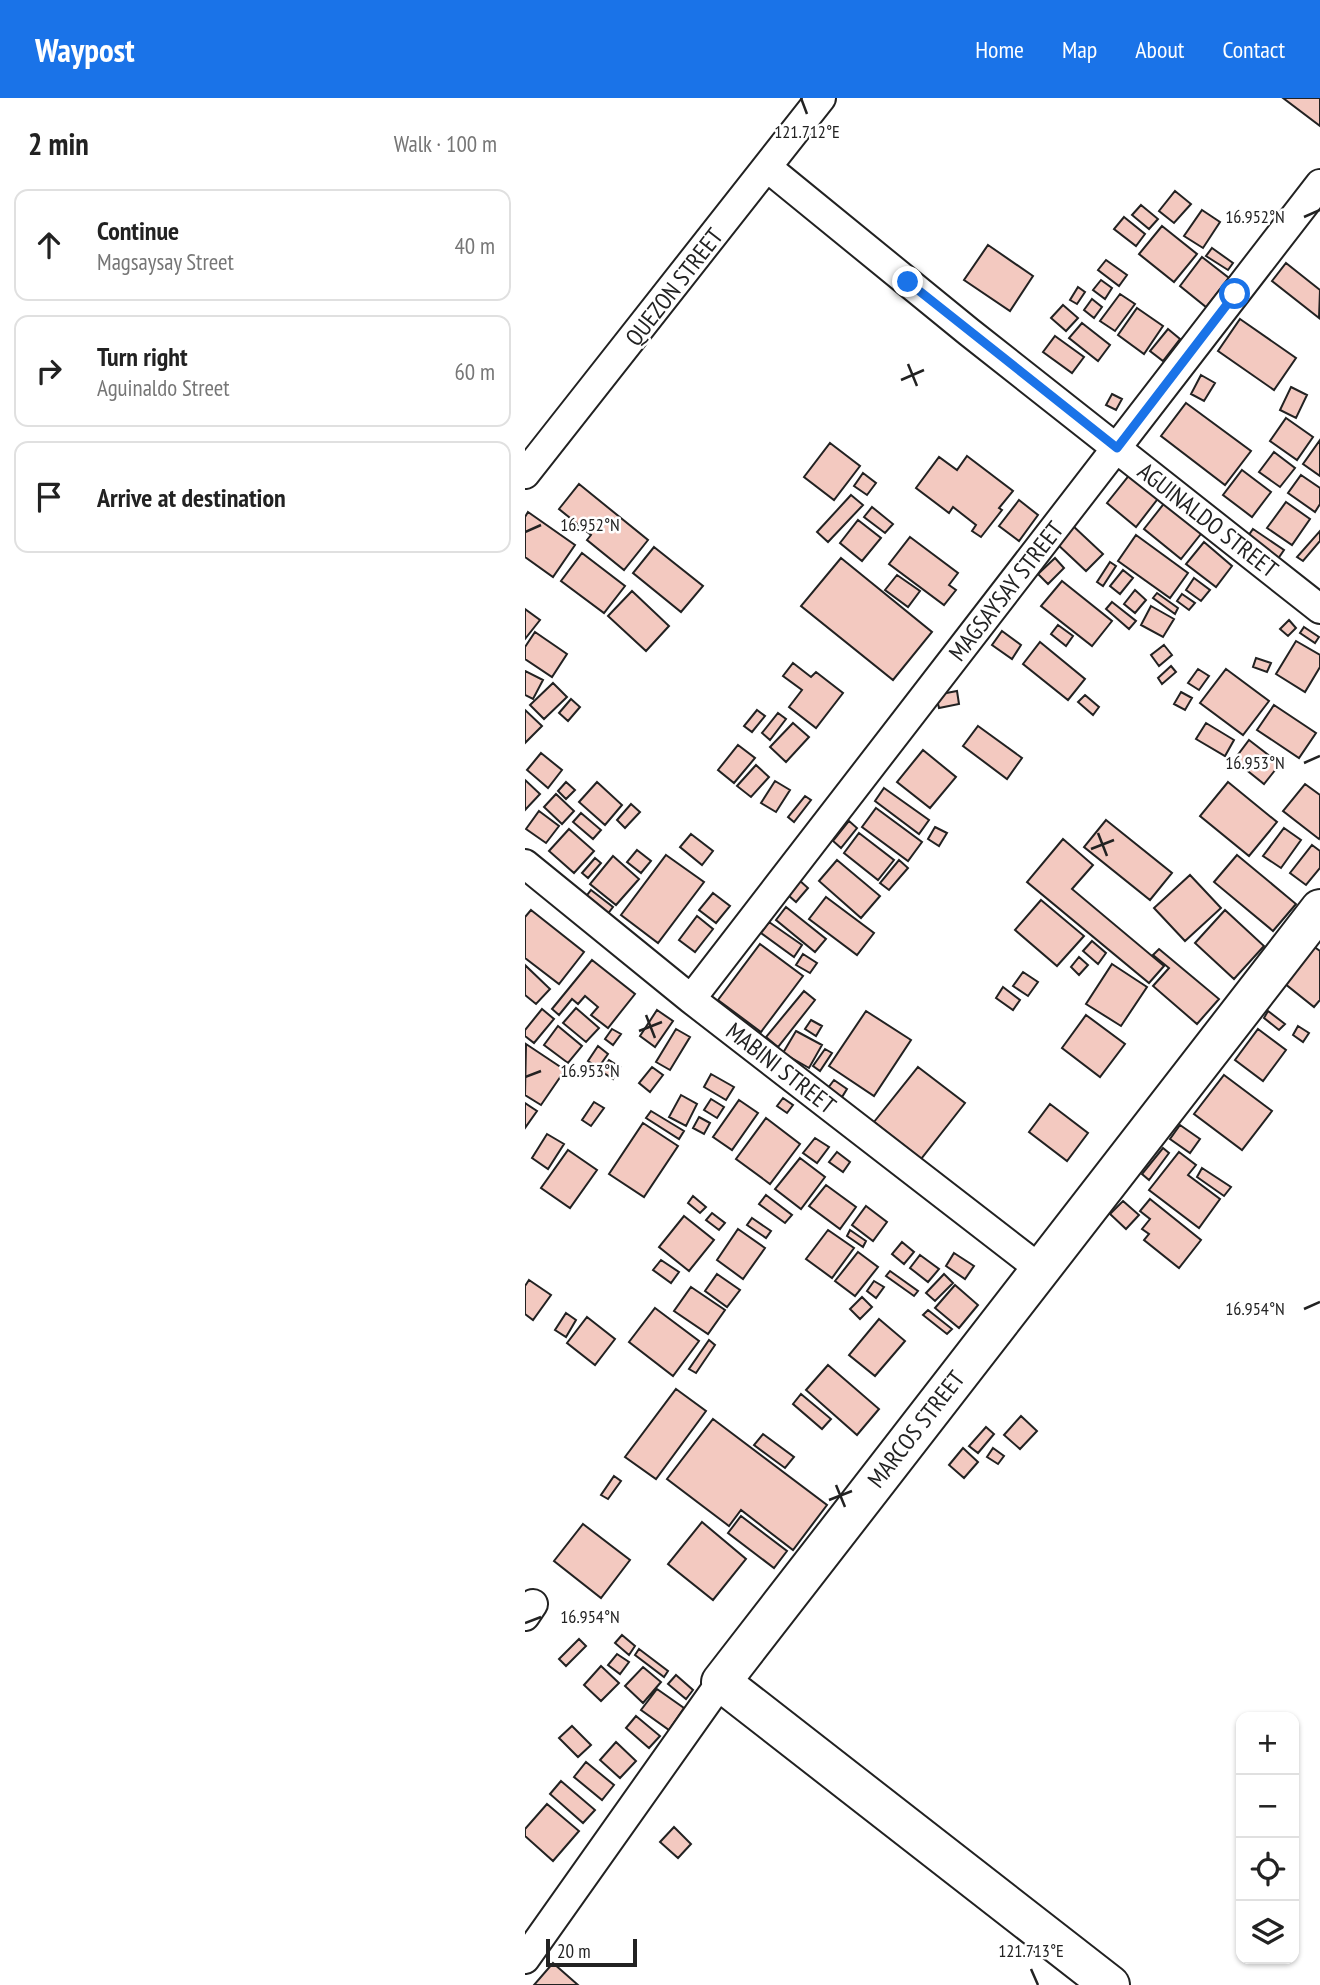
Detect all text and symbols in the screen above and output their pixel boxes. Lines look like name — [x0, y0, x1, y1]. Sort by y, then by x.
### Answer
text: Waypost — [35, 28, 135, 71]
text: Home — [975, 34, 1024, 65]
text: Map — [1062, 34, 1097, 65]
text: About — [1135, 34, 1184, 65]
text: Contact — [1222, 34, 1285, 65]
text: 121.712°E — [774, 120, 840, 143]
text: 2 min — [28, 124, 89, 163]
text: Walk · 100 m — [394, 129, 497, 158]
text: 16.952°N — [1225, 205, 1285, 228]
text: Continue — [97, 214, 179, 247]
street label: QUEZON STREET — [618, 222, 730, 352]
icon: ahead — [30, 226, 68, 264]
text: 40 m — [454, 231, 495, 260]
text: Magsaysay Street — [97, 247, 234, 276]
route end — [892, 266, 923, 297]
route start — [1219, 278, 1250, 309]
text: Turn right — [97, 340, 188, 373]
icon: right — [30, 352, 68, 390]
text: 60 m — [454, 357, 495, 386]
text: Aguinaldo Street — [97, 373, 230, 402]
street label: AGUINALDO STREET — [1132, 456, 1285, 585]
icon: arrive — [30, 478, 68, 516]
text: Arrive at destination — [97, 481, 286, 514]
text: 16.952°N — [560, 513, 620, 536]
street label: MAGSAYSAY STREET — [942, 515, 1070, 667]
text: 16.953°N — [1225, 751, 1285, 774]
street label: MABINI STREET — [720, 1015, 842, 1121]
text: 16.953°N — [560, 1059, 620, 1082]
text: 16.954°N — [1225, 1297, 1285, 1320]
street label: MARCOS STREET — [861, 1364, 972, 1494]
text: 16.954°N — [560, 1605, 620, 1628]
map controls — [1236, 1712, 1299, 1964]
button: + — [1236, 1712, 1299, 1775]
button: − — [1236, 1775, 1299, 1838]
button: locate — [1236, 1838, 1299, 1901]
button: layers — [1236, 1901, 1299, 1964]
scale bar — [546, 1936, 637, 1968]
text: 20 m — [557, 1939, 591, 1963]
text: 121.713°E — [998, 1939, 1064, 1962]

